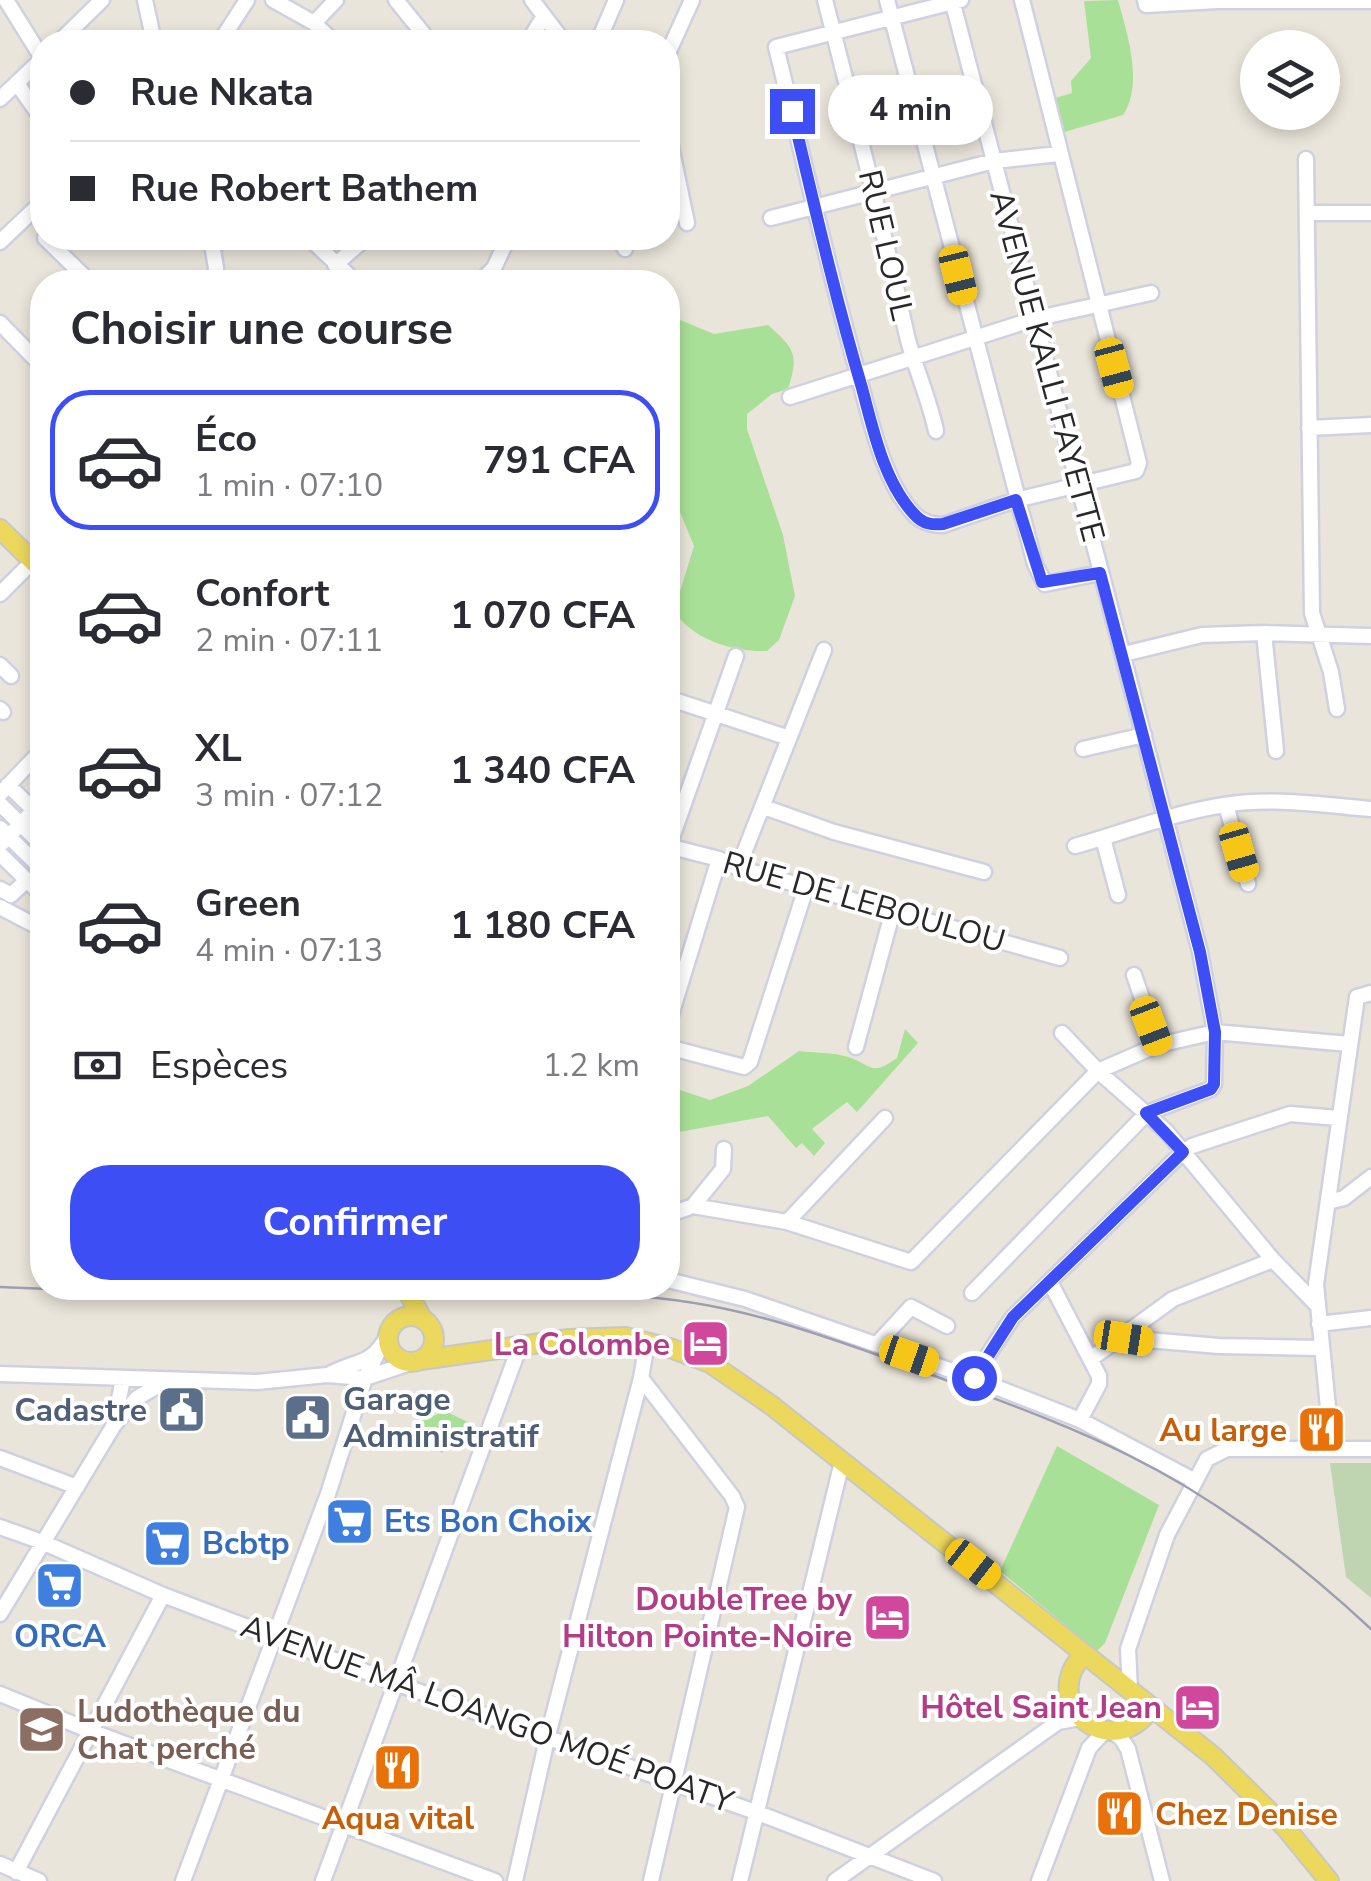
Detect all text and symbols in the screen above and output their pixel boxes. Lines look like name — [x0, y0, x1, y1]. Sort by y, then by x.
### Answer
map controls — [1240, 30, 1340, 130]
button: layers — [1240, 30, 1340, 130]
text: Rue Nkata — [130, 67, 314, 118]
callout: 4 min — [827, 76, 992, 146]
text: 4 min — [869, 88, 952, 131]
route end — [770, 89, 815, 134]
text: Rue Robert Bathem — [130, 163, 478, 214]
street label: RUE LOUL — [848, 166, 924, 324]
street label: AVENUE KALLI FAYETTE — [979, 186, 1115, 546]
car — [936, 242, 980, 308]
text: Choisir une course — [70, 299, 453, 360]
car — [1092, 335, 1136, 401]
text: Éco — [195, 413, 257, 464]
icon: car — [75, 415, 165, 505]
text: 791 CFA — [483, 435, 635, 486]
text: 1 min · 07:10 — [195, 464, 383, 507]
text: Confort — [195, 568, 329, 619]
icon: car — [75, 570, 165, 660]
text: 1 070 CFA — [450, 590, 635, 641]
text: 2 min · 07:11 — [195, 619, 383, 662]
text: XL — [195, 723, 242, 774]
icon: car — [75, 725, 165, 815]
text: 1 340 CFA — [450, 745, 635, 796]
text: 3 min · 07:12 — [195, 774, 383, 817]
car — [1216, 819, 1262, 885]
street label: RUE DE LEBOULOU — [718, 841, 1010, 963]
text: Green — [195, 878, 301, 929]
icon: car — [75, 880, 165, 970]
text: 1 180 CFA — [450, 900, 635, 951]
text: 4 min · 07:13 — [195, 929, 383, 972]
car — [1126, 993, 1176, 1059]
icon: cash — [70, 1038, 125, 1093]
text: Espèces — [150, 1040, 288, 1091]
text: 1.2 km — [543, 1044, 640, 1087]
button: Confirmer — [70, 1165, 640, 1280]
hotel icon: La Colombe — [679, 1318, 731, 1370]
car — [1092, 1318, 1156, 1358]
place label: La Colombe — [494, 1323, 670, 1366]
car — [876, 1332, 942, 1380]
route start — [952, 1356, 997, 1401]
place label: Garage Administratif — [343, 1378, 540, 1458]
public building icon: Cadastre — [156, 1384, 208, 1436]
place label: Cadastre — [14, 1389, 147, 1432]
public building icon: Garage Administratif — [282, 1391, 334, 1443]
restaurant icon: Au large — [1296, 1404, 1348, 1456]
place label: Au large — [1159, 1409, 1287, 1452]
supermarket icon: Ets Bon Choix — [323, 1495, 375, 1547]
place label: Ets Bon Choix — [384, 1500, 592, 1543]
supermarket icon: Bcbtp — [141, 1517, 193, 1569]
place label: Bcbtp — [202, 1522, 290, 1565]
car — [940, 1534, 1006, 1594]
supermarket icon: ORCA — [34, 1560, 86, 1612]
place label: DoubleTree by Hilton Pointe-Noire — [562, 1578, 853, 1658]
hotel icon: DoubleTree by Hilton Pointe-Noire — [861, 1591, 913, 1643]
street label: AVENUE MÂ LOANGO MOÉ POATY — [235, 1605, 740, 1824]
place label: ORCA — [14, 1615, 106, 1658]
hotel icon: Hôtel Saint Jean — [1171, 1681, 1223, 1733]
place label: Hôtel Saint Jean — [920, 1686, 1162, 1729]
place label: Ludothèque du Chat perché — [77, 1690, 300, 1770]
school or university icon: Ludothèque du Chat perché — [16, 1703, 68, 1755]
restaurant icon: Aqua vital — [372, 1742, 424, 1794]
restaurant icon: Chez Denise — [1094, 1788, 1146, 1840]
place label: Chez Denise — [1155, 1793, 1338, 1836]
place label: Aqua vital — [322, 1797, 474, 1840]

